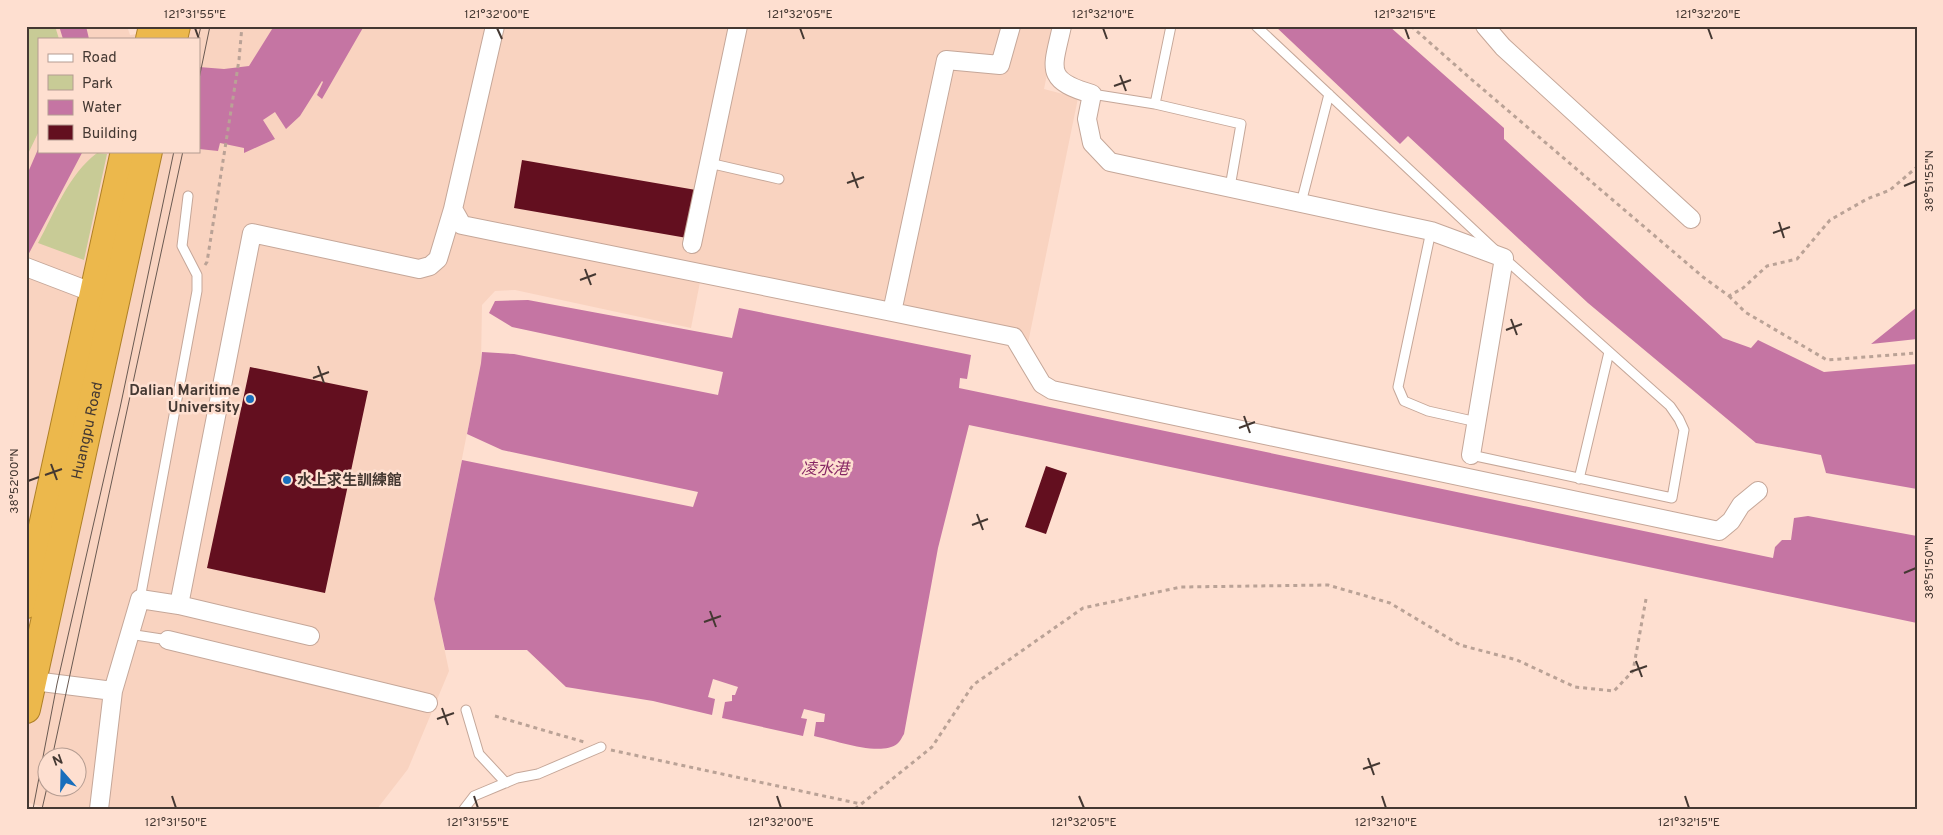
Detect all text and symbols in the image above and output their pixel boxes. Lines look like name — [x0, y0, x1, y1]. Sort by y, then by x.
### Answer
text: 121°31'55"E — [164, 7, 226, 23]
text: 121°32'00"E — [464, 7, 530, 23]
text: 121°32'05"E — [767, 7, 833, 23]
text: 121°32'10"E — [1072, 7, 1134, 23]
text: 121°32'15"E — [1374, 7, 1436, 23]
text: 121°32'20"E — [1675, 7, 1741, 23]
legend — [38, 38, 200, 152]
text: Road — [82, 49, 117, 68]
text: Park — [82, 75, 113, 94]
text: Water — [82, 99, 122, 118]
text: Building — [82, 125, 137, 144]
text: 38°51'55"N — [1922, 150, 1938, 212]
street label: Huangpu Road — [68, 380, 108, 482]
place label: Dalian Maritime University — [129, 382, 240, 418]
marker: Dalian Maritime University — [244, 393, 256, 405]
text: 38°52'00"N — [7, 448, 23, 514]
water label: 凌水港 — [801, 460, 851, 480]
place label: 水上求生訓練館 — [297, 471, 402, 491]
marker: 水上求生訓練館 — [281, 474, 293, 486]
text: 38°51'50"N — [1922, 537, 1938, 599]
north arrow — [38, 748, 88, 798]
text: N — [50, 751, 66, 771]
text: 121°31'50"E — [145, 815, 207, 831]
text: 121°31'55"E — [447, 815, 509, 831]
text: 121°32'00"E — [748, 815, 814, 831]
text: 121°32'05"E — [1051, 815, 1117, 831]
text: 121°32'10"E — [1355, 815, 1417, 831]
text: 121°32'15"E — [1658, 815, 1720, 831]

